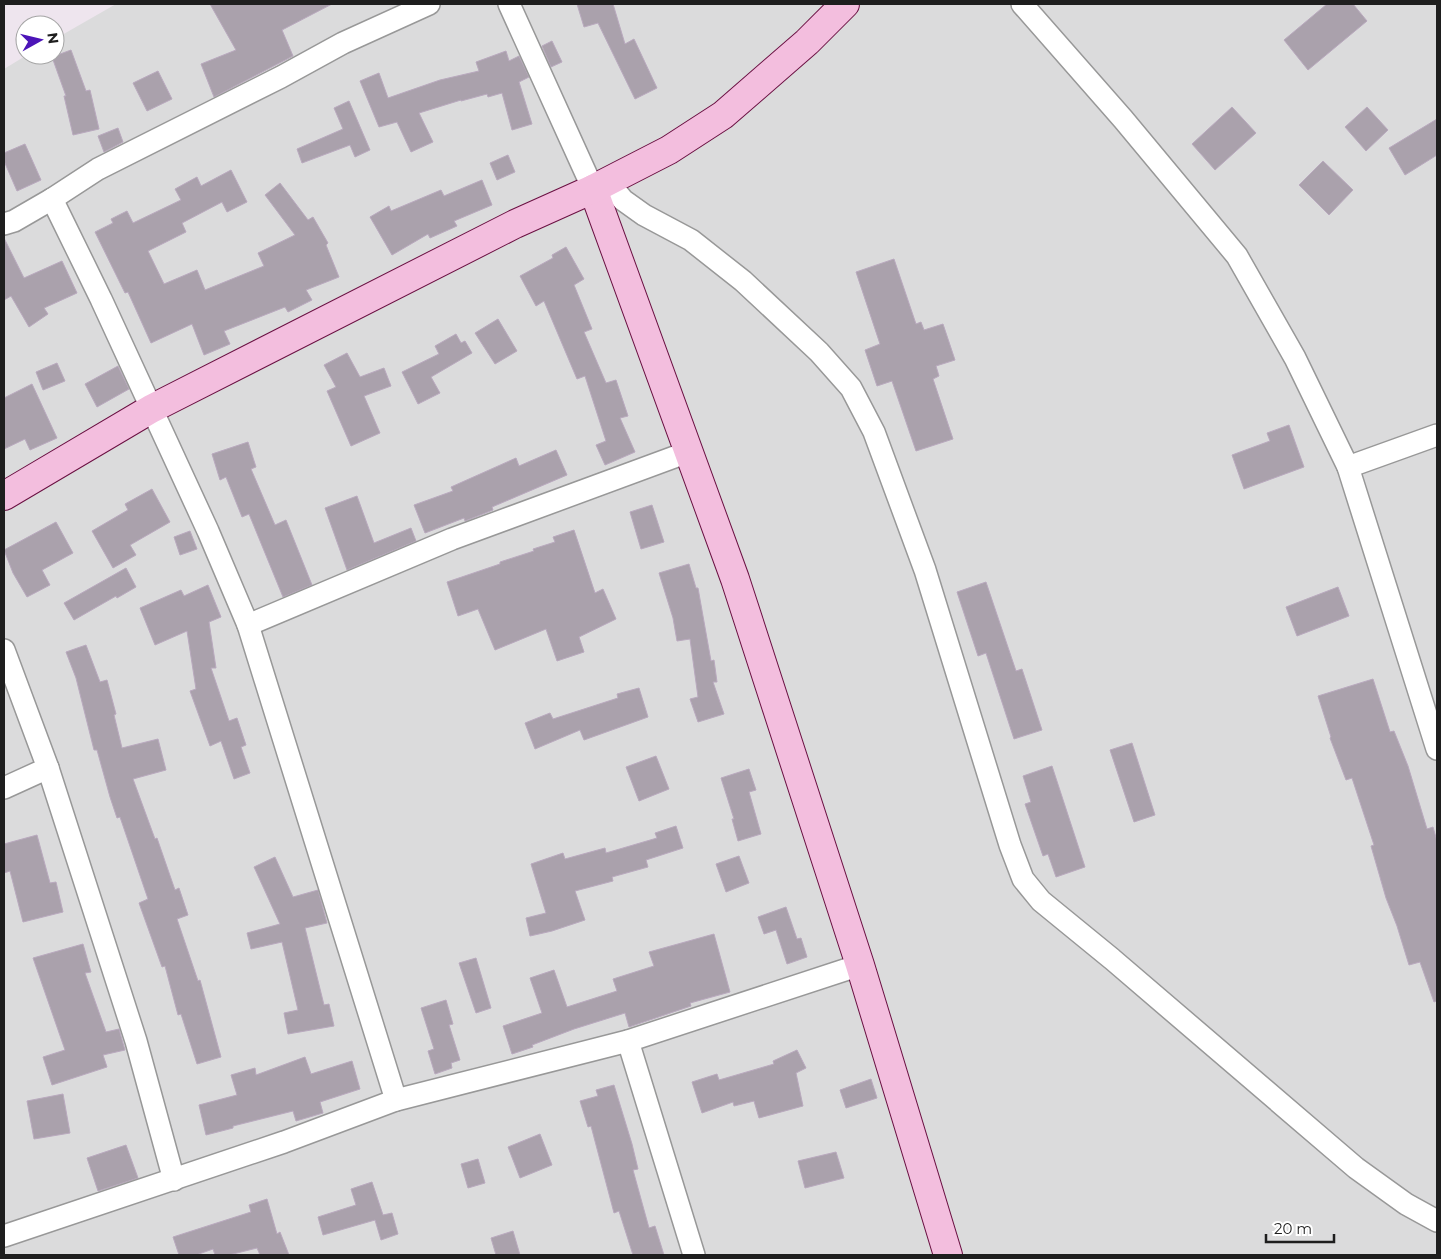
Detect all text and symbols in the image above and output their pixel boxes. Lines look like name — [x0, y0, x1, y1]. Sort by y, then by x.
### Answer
north arrow — [15, 15, 65, 65]
text: N — [43, 31, 63, 45]
scale bar — [1266, 1212, 1334, 1244]
text: 20 m — [1274, 1219, 1312, 1238]

